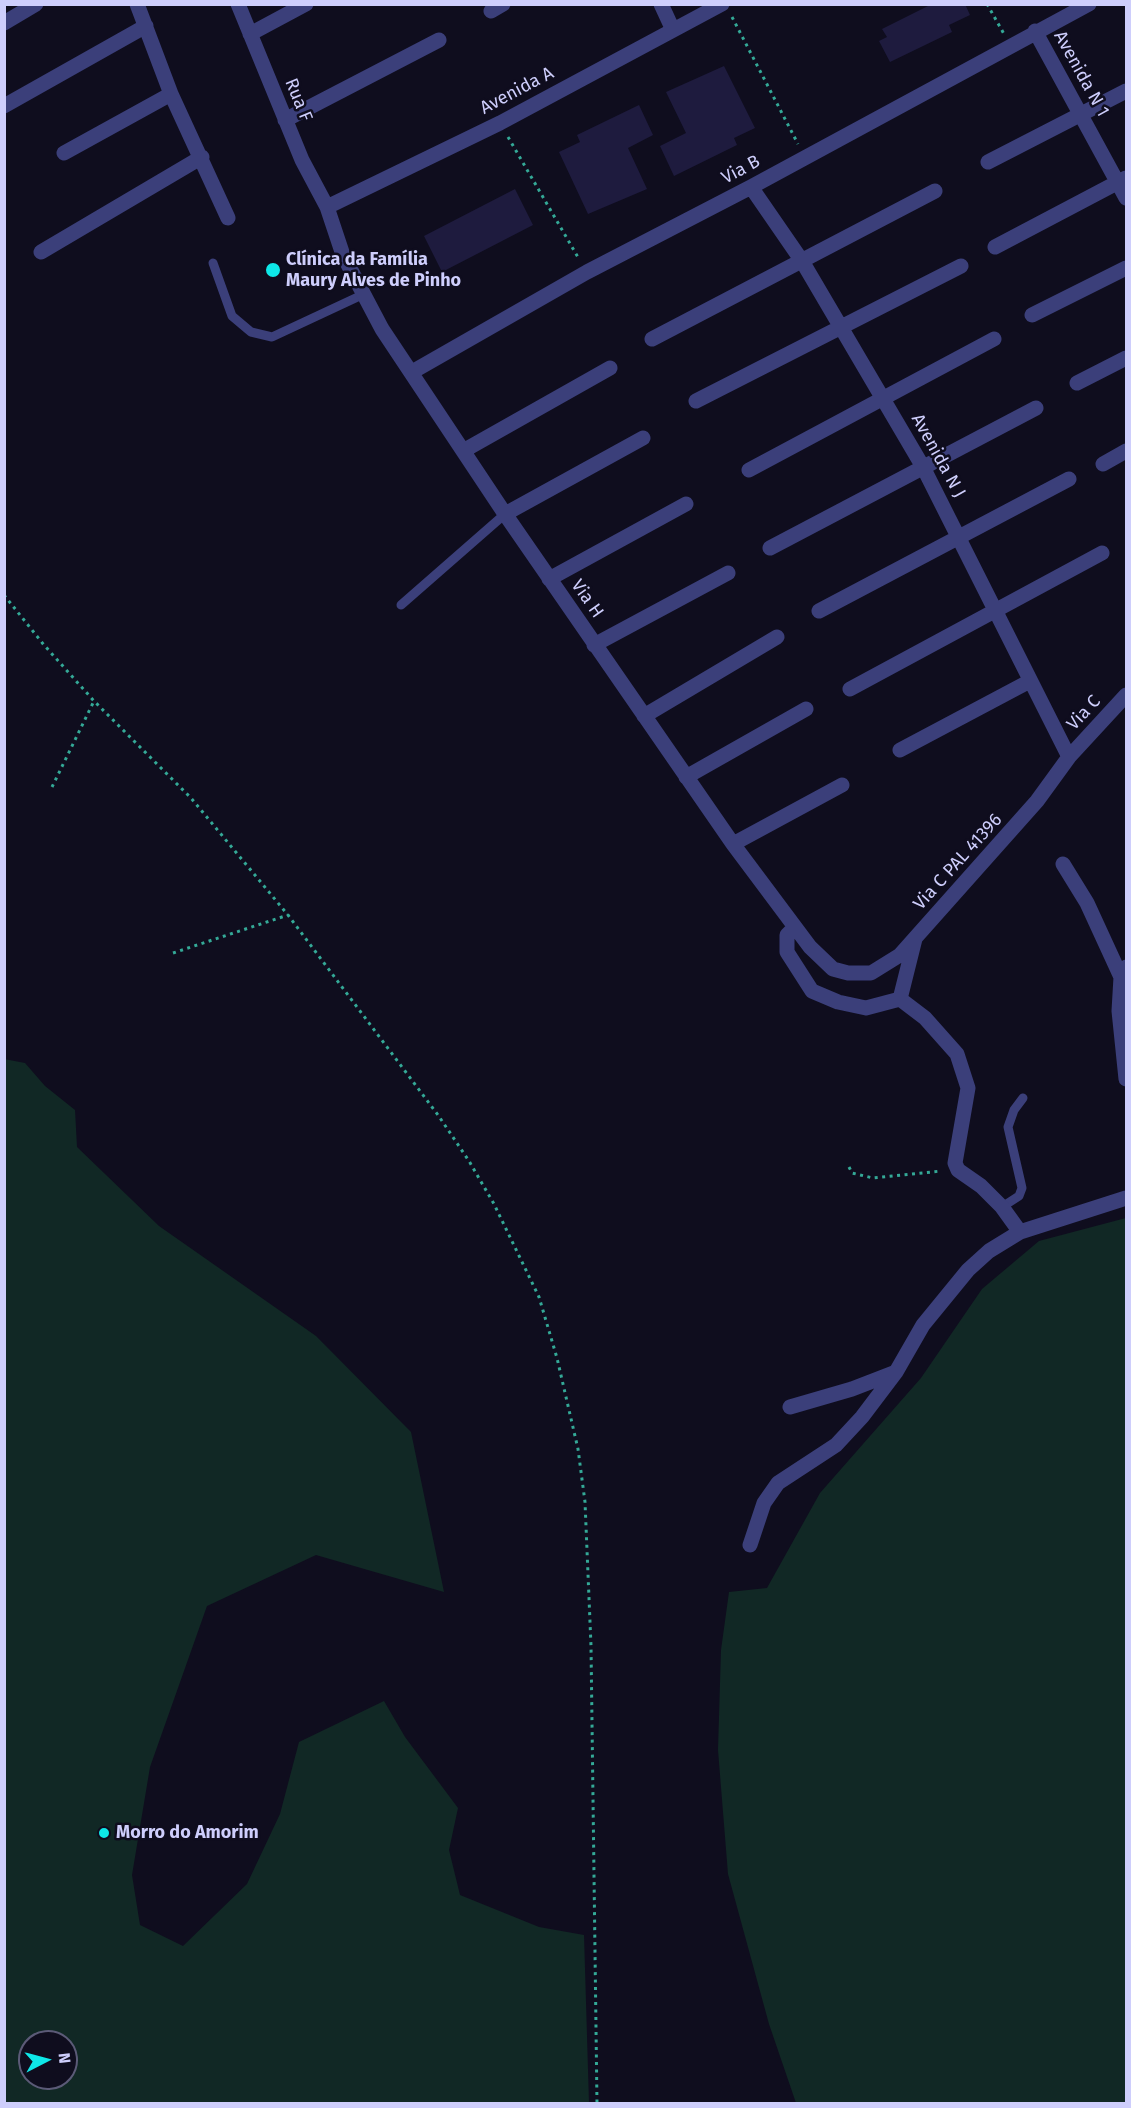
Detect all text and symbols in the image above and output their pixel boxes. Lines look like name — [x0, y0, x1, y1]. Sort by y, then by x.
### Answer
street label: Avenida N 1 — [1049, 27, 1113, 121]
street label: Avenida A — [477, 63, 557, 119]
street label: Rua F — [280, 75, 316, 125]
street label: Via B — [718, 151, 764, 189]
place label: Clínica da Família Maury Alves de Pinho — [286, 249, 461, 292]
marker: Clínica da Família Maury Alves de Pinho — [264, 261, 282, 279]
street label: Avenida N J — [906, 410, 970, 502]
street label: Via H — [566, 576, 608, 622]
street label: Via C — [1063, 691, 1105, 735]
street label: Via C PAL 41396 — [909, 809, 1007, 915]
place label: Morro do Amorim — [116, 1822, 259, 1844]
marker: Morro do Amorim — [97, 1826, 111, 1840]
north arrow — [18, 2030, 78, 2090]
text: N — [54, 2052, 74, 2065]

